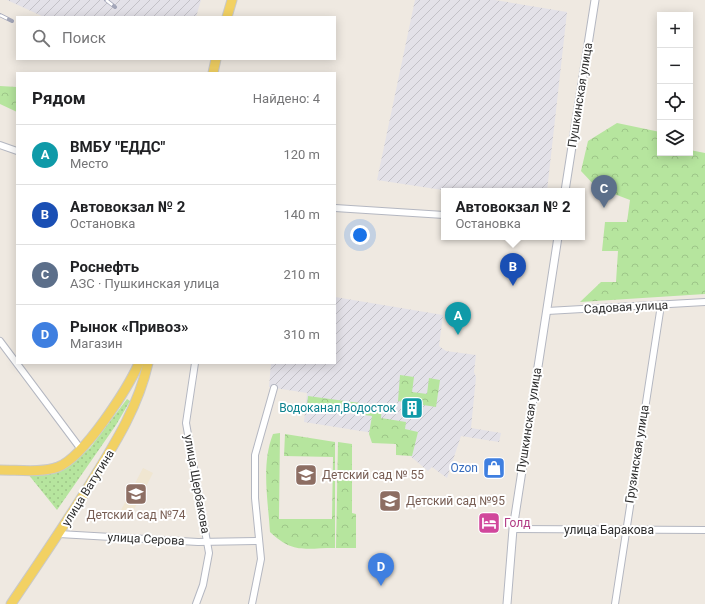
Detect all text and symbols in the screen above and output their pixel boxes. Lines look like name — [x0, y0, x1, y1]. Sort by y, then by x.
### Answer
map controls — [657, 12, 693, 156]
button: + — [657, 12, 693, 48]
search box — [16, 16, 336, 60]
icon: search — [30, 27, 52, 49]
text: Поиск — [62, 29, 106, 47]
street label: Пушкинская улица — [565, 42, 595, 148]
button: − — [657, 48, 693, 84]
button: locate — [657, 84, 693, 120]
text: Рядом — [32, 88, 86, 108]
text: Найдено: 4 — [253, 91, 320, 106]
button: layers — [657, 120, 693, 156]
text: ВМБУ "ЕДДС" — [70, 138, 165, 156]
text: A — [41, 147, 49, 162]
text: 120 m — [283, 147, 320, 162]
text: Место — [70, 156, 108, 171]
pin: C — [591, 175, 617, 208]
popup — [441, 188, 585, 240]
text: Автовокзал № 2 — [70, 198, 185, 216]
text: Автовокзал № 2 — [455, 198, 571, 216]
text: B — [41, 207, 49, 222]
text: 140 m — [283, 207, 320, 222]
text: Остановка — [70, 216, 135, 231]
text: Остановка — [455, 216, 521, 231]
your location — [350, 225, 370, 245]
pin: B — [500, 253, 526, 286]
text: Роснефть — [70, 258, 139, 276]
text: C — [41, 267, 49, 282]
text: 210 m — [283, 267, 320, 282]
text: АЗС · Пушкинская улица — [70, 276, 219, 291]
street label: Садовая улица — [584, 298, 668, 316]
pin: A — [445, 302, 471, 335]
text: Рынок «Привоз» — [70, 318, 188, 336]
text: D — [41, 327, 49, 342]
text: 310 m — [283, 327, 320, 342]
text: Магазин — [70, 336, 123, 351]
street label: Пушкинская улица — [514, 367, 544, 473]
building icon: Водоканал,Водосток — [399, 395, 425, 421]
place label: Водоканал,Водосток — [279, 401, 397, 415]
street label: Грузинская улица — [622, 404, 652, 504]
street label: улица Щербакова — [181, 433, 213, 535]
street label: улица Ватутина — [59, 447, 117, 529]
shop icon: Ozon — [481, 455, 507, 481]
place label: Ozon — [450, 461, 478, 475]
school or university icon: Детский сад № 55 — [293, 462, 319, 488]
place label: Детский сад № 55 — [322, 468, 424, 482]
school or university icon: Детский сад №74 — [123, 481, 149, 507]
school or university icon: Детский сад №95 — [377, 488, 403, 514]
place label: Детский сад №95 — [406, 494, 505, 508]
place label: Детский сад №74 — [86, 508, 186, 522]
hotel icon: Голд — [476, 510, 502, 536]
place label: Голд — [504, 516, 531, 530]
street label: улица Баракова — [564, 523, 654, 537]
street label: улица Серова — [107, 530, 185, 548]
pin: D — [368, 553, 394, 586]

